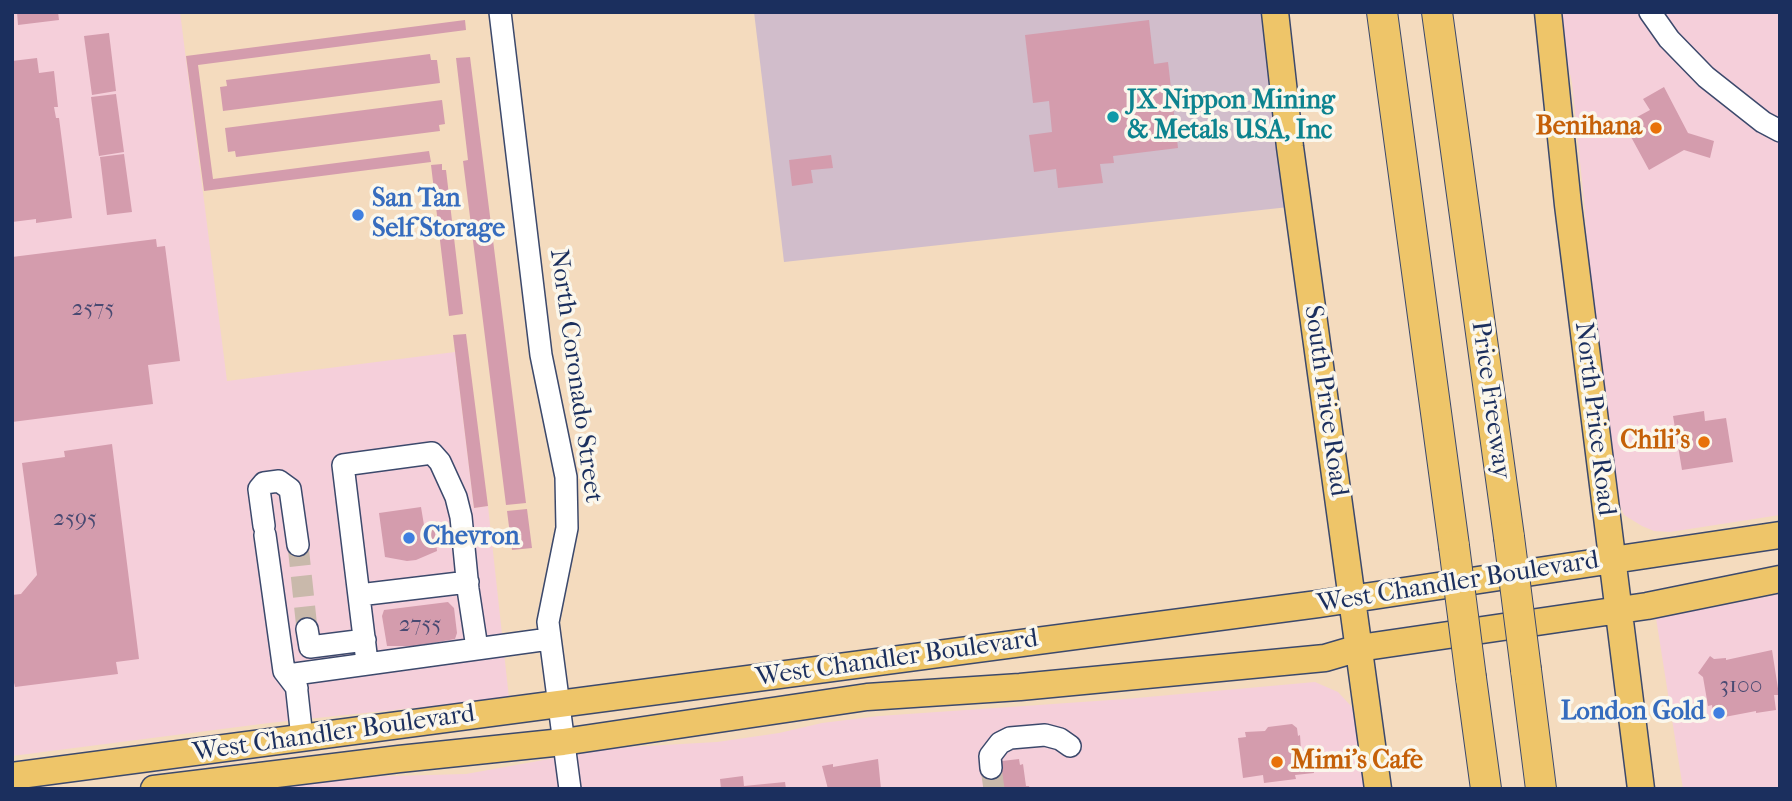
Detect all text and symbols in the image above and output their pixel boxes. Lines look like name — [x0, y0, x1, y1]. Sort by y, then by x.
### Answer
place label: JX Nippon Mining & Metals USA, Inc — [1127, 86, 1335, 148]
marker: JX Nippon Mining & Metals USA, Inc — [1105, 109, 1121, 125]
place label: Benihana — [1536, 112, 1642, 144]
marker: Benihana — [1648, 120, 1664, 136]
place label: San Tan Self Storage — [372, 184, 505, 246]
marker: San Tan Self Storage — [350, 207, 366, 223]
street label: North Coronado Street — [542, 247, 608, 505]
house number: 2575 — [72, 295, 114, 323]
street label: South Price Road — [1296, 304, 1354, 498]
street label: Price Freeway — [1463, 319, 1517, 481]
street label: North Price Road — [1567, 320, 1621, 518]
place label: Chili's — [1620, 426, 1690, 458]
marker: Chili's — [1696, 434, 1712, 450]
house number: 2595 — [53, 505, 97, 533]
place label: Chevron — [423, 522, 520, 554]
marker: Chevron — [401, 530, 417, 546]
street label: West Chandler Boulevard — [1315, 545, 1601, 621]
house number: 2755 — [399, 611, 441, 639]
street label: West Chandler Boulevard — [754, 624, 1040, 694]
house number: 3100 — [1720, 672, 1762, 700]
place label: London Gold — [1561, 697, 1705, 729]
street label: West Chandler Boulevard — [191, 699, 477, 769]
marker: London Gold — [1711, 705, 1727, 721]
place label: Mimi's Cafe — [1291, 746, 1423, 778]
marker: Mimi's Cafe — [1269, 754, 1285, 770]

